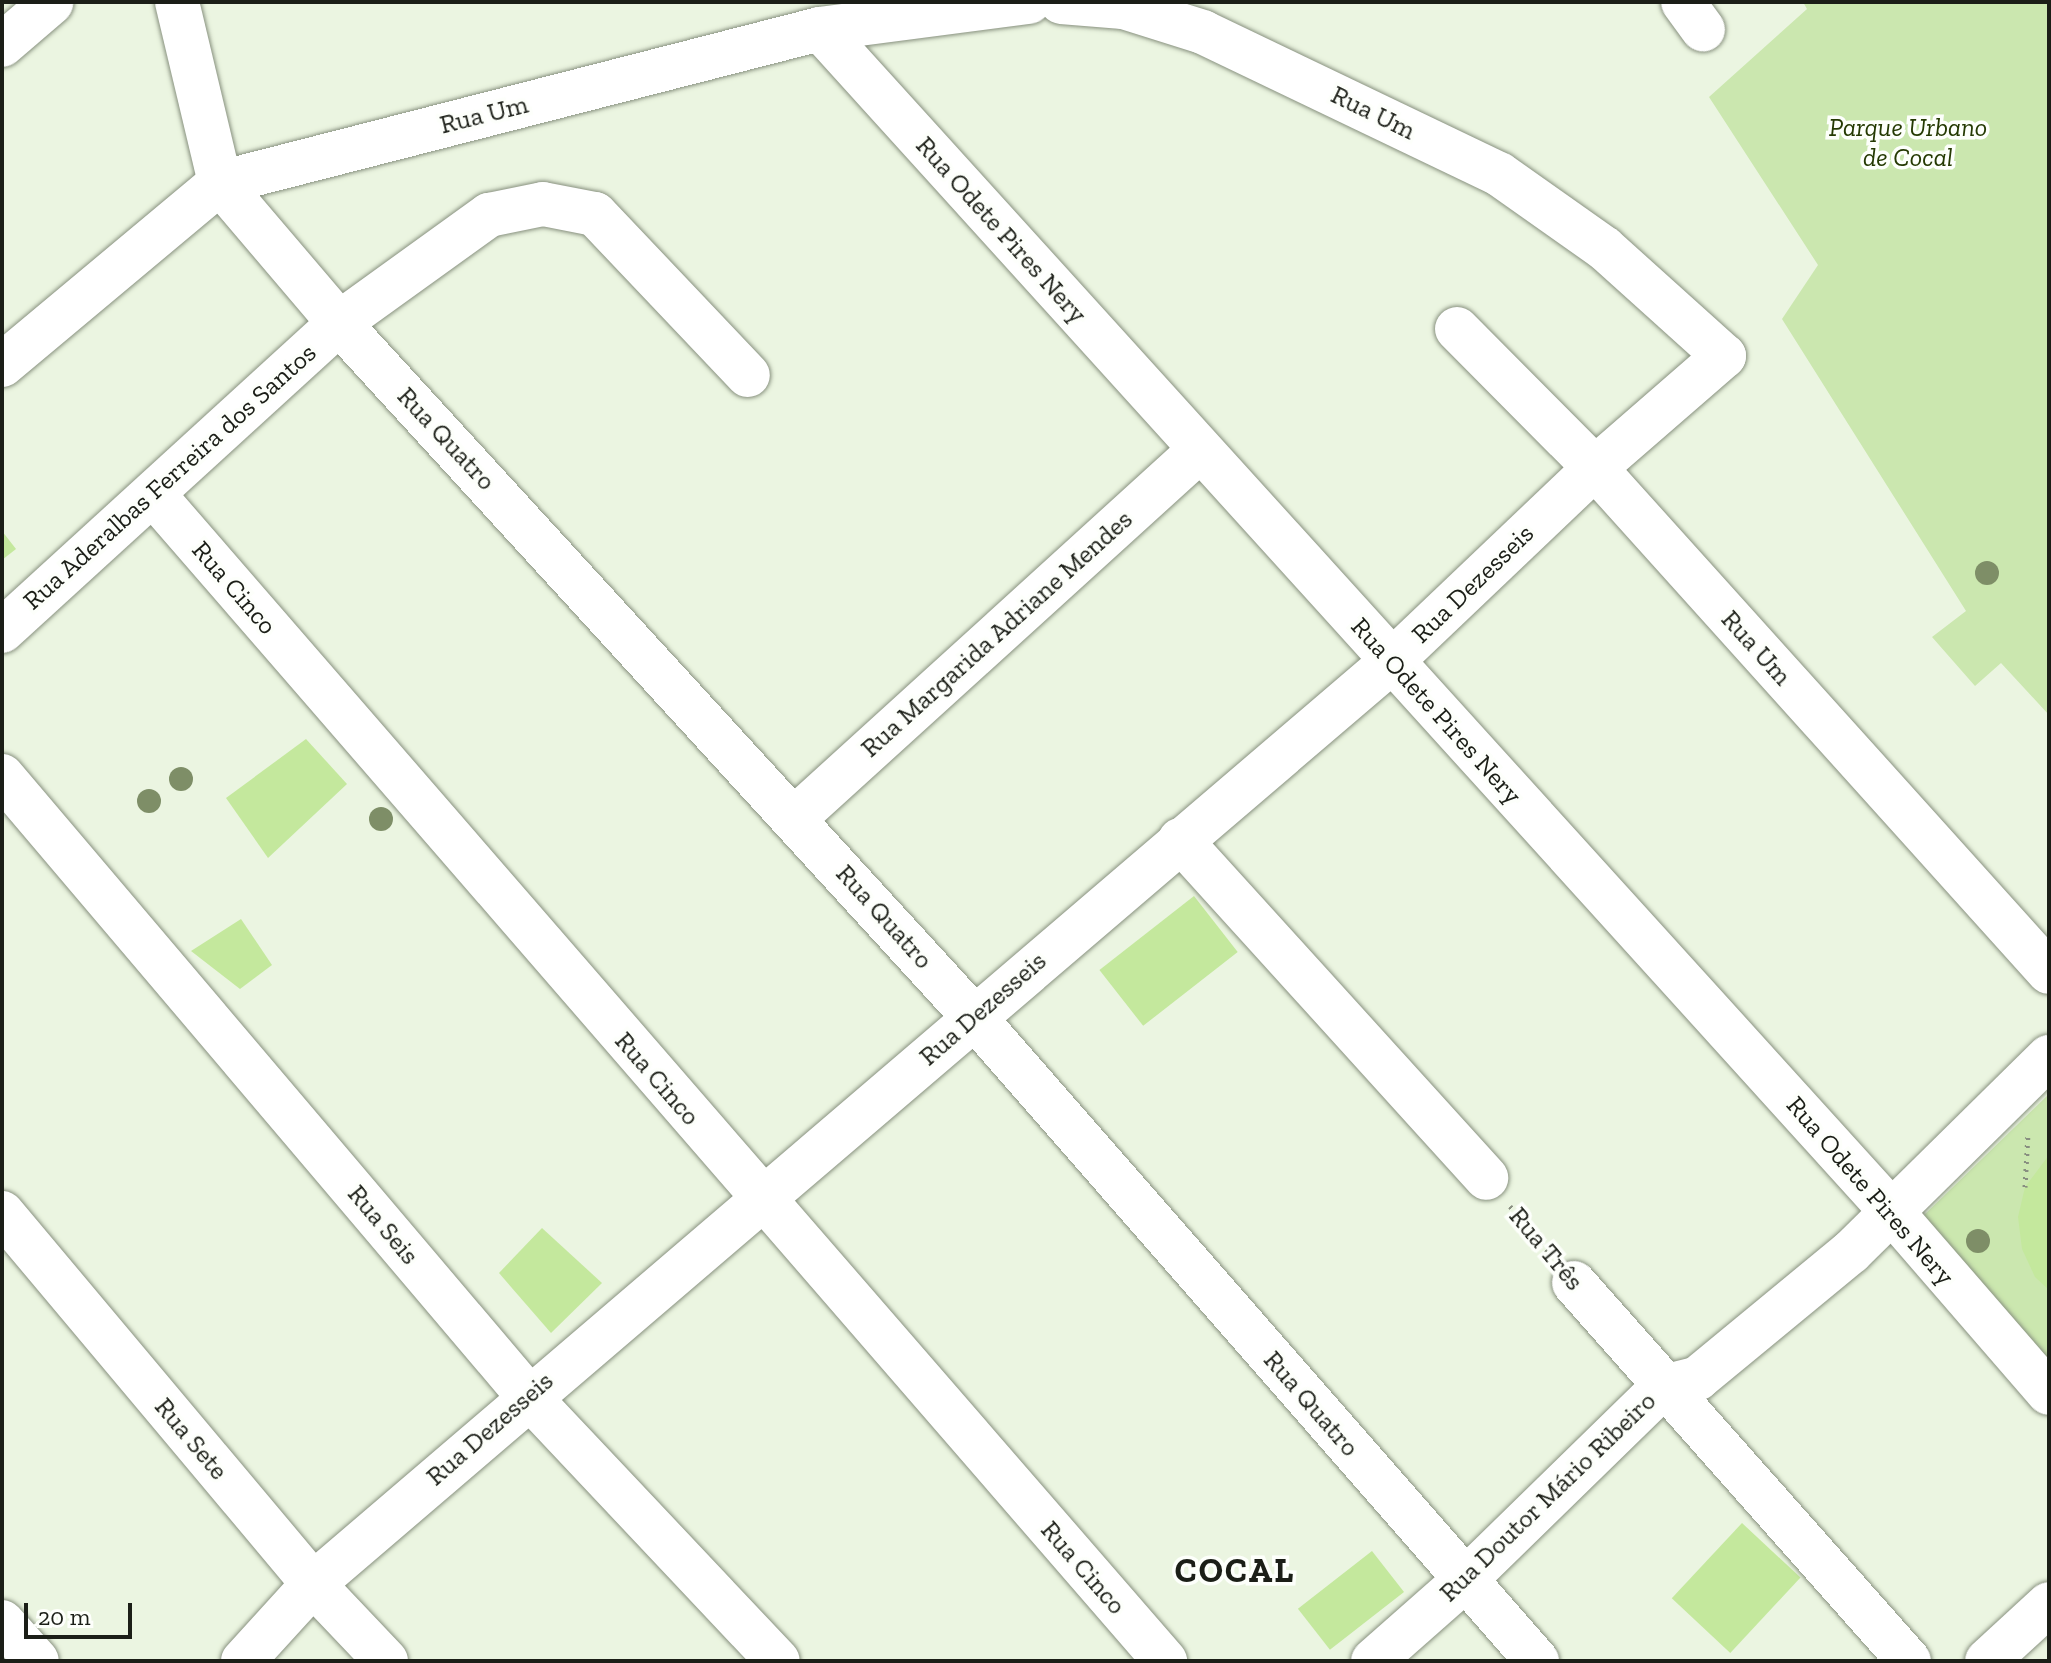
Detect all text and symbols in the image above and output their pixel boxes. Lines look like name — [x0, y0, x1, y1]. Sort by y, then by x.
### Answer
street label: Rua Um — [1326, 79, 1420, 147]
street label: Rua Um — [437, 89, 531, 141]
park label: Parque Urbano de Cocal — [1829, 112, 1987, 174]
street label: Rua Odete Pires Nery — [909, 130, 1093, 330]
street label: Rua Aderalbas Ferreira dos Santos — [17, 337, 323, 617]
street label: Rua Quatro — [391, 381, 501, 497]
street label: Rua Margarida Adriane Mendes — [855, 504, 1139, 764]
street label: Rua Dezesseis — [1405, 518, 1541, 650]
street label: Rua Cinco — [185, 535, 283, 641]
street label: Rua Um — [1714, 604, 1798, 692]
street label: Rua Odete Pires Nery — [1344, 611, 1528, 811]
street label: Rua Quatro — [829, 859, 939, 975]
street label: Rua Dezesseis — [913, 946, 1053, 1072]
street label: Rua Cinco — [608, 1026, 706, 1132]
street label: Rua Odete Pires Nery — [1780, 1090, 1960, 1292]
street label: Rua Seis — [341, 1179, 425, 1271]
street label: Rua Três — [1502, 1201, 1590, 1297]
street label: Rua Quatro — [1257, 1345, 1365, 1463]
street label: Rua Dezesseis — [420, 1366, 560, 1492]
street label: Rua Doutor Mário Ribeiro — [1433, 1385, 1663, 1609]
street label: Rua Sete — [148, 1392, 234, 1486]
street label: Rua Cinco — [1034, 1515, 1132, 1621]
district label: COCAL — [1175, 1551, 1295, 1591]
scale bar — [28, 1587, 136, 1637]
text: 20 m — [38, 1602, 90, 1631]

